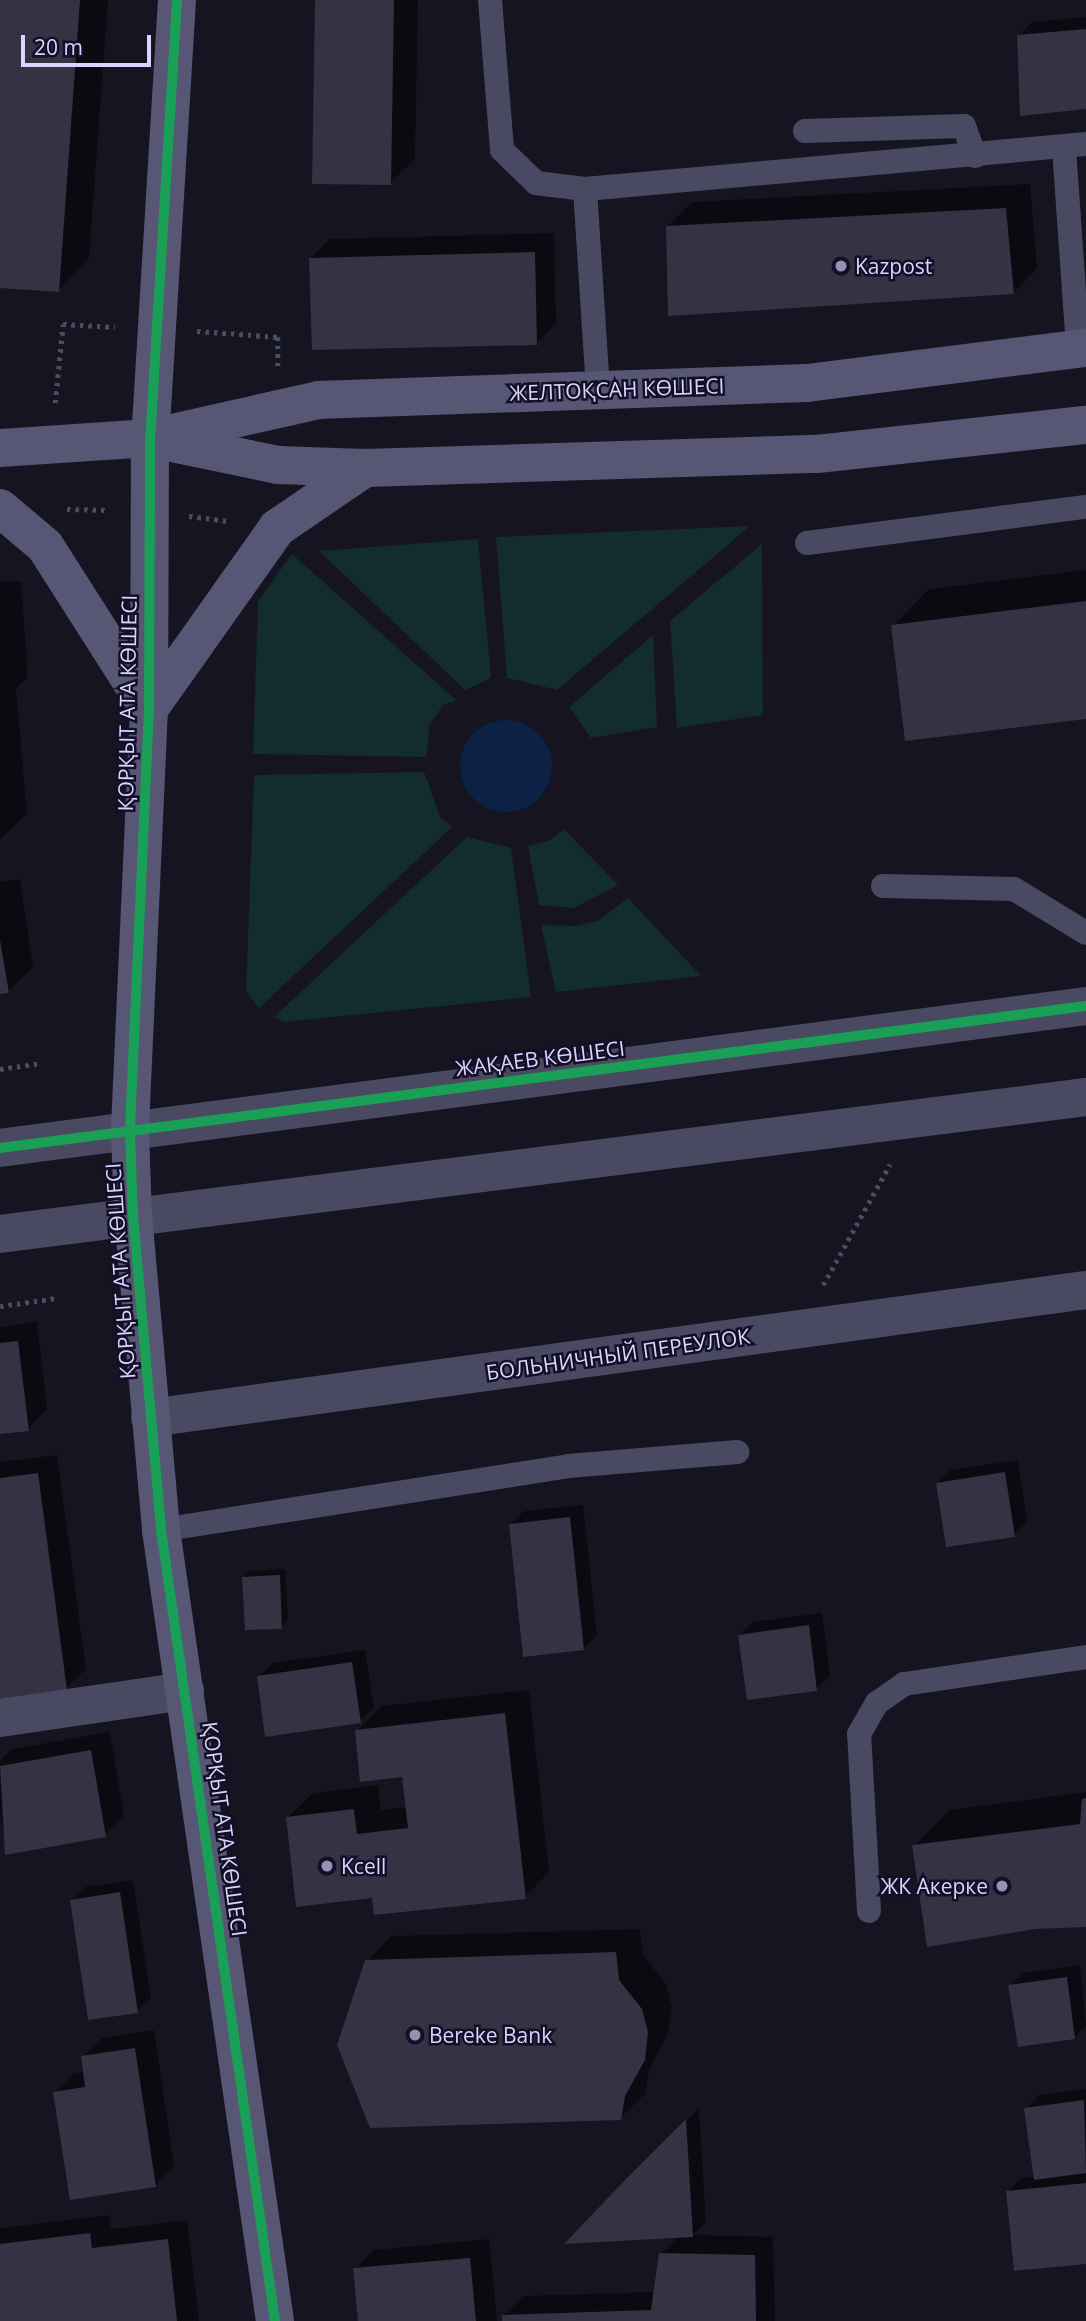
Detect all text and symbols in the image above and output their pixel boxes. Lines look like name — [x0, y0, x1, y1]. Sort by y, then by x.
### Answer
scale bar — [24, 21, 154, 65]
text: 20 m — [34, 33, 83, 61]
place label: Kazpost — [855, 253, 932, 279]
marker: Kazpost — [833, 258, 849, 274]
street label: ЖЕЛТОҚСАН КӨШЕСІ — [509, 373, 725, 405]
street label: ҚОРҚЫТ АТА КӨШЕСІ — [113, 594, 141, 812]
street label: ЖАҚАЕВ КӨШЕСІ — [454, 1035, 626, 1081]
street label: ҚОРҚЫТ АТА КӨШЕСІ — [100, 1162, 140, 1380]
street label: БОЛЬНИЧНЫЙ ПЕРЕУЛОК — [484, 1323, 752, 1385]
street label: ҚОРҚЫТ АТА КӨШЕСІ — [197, 1720, 253, 1938]
place label: Kcell — [341, 1853, 386, 1879]
marker: Kcell — [319, 1858, 335, 1874]
place label: ЖК Акерке — [881, 1873, 988, 1899]
marker: ЖК Акерке — [994, 1878, 1010, 1894]
place label: Bereke Bank — [429, 2022, 552, 2048]
marker: Bereke Bank — [407, 2027, 423, 2043]

